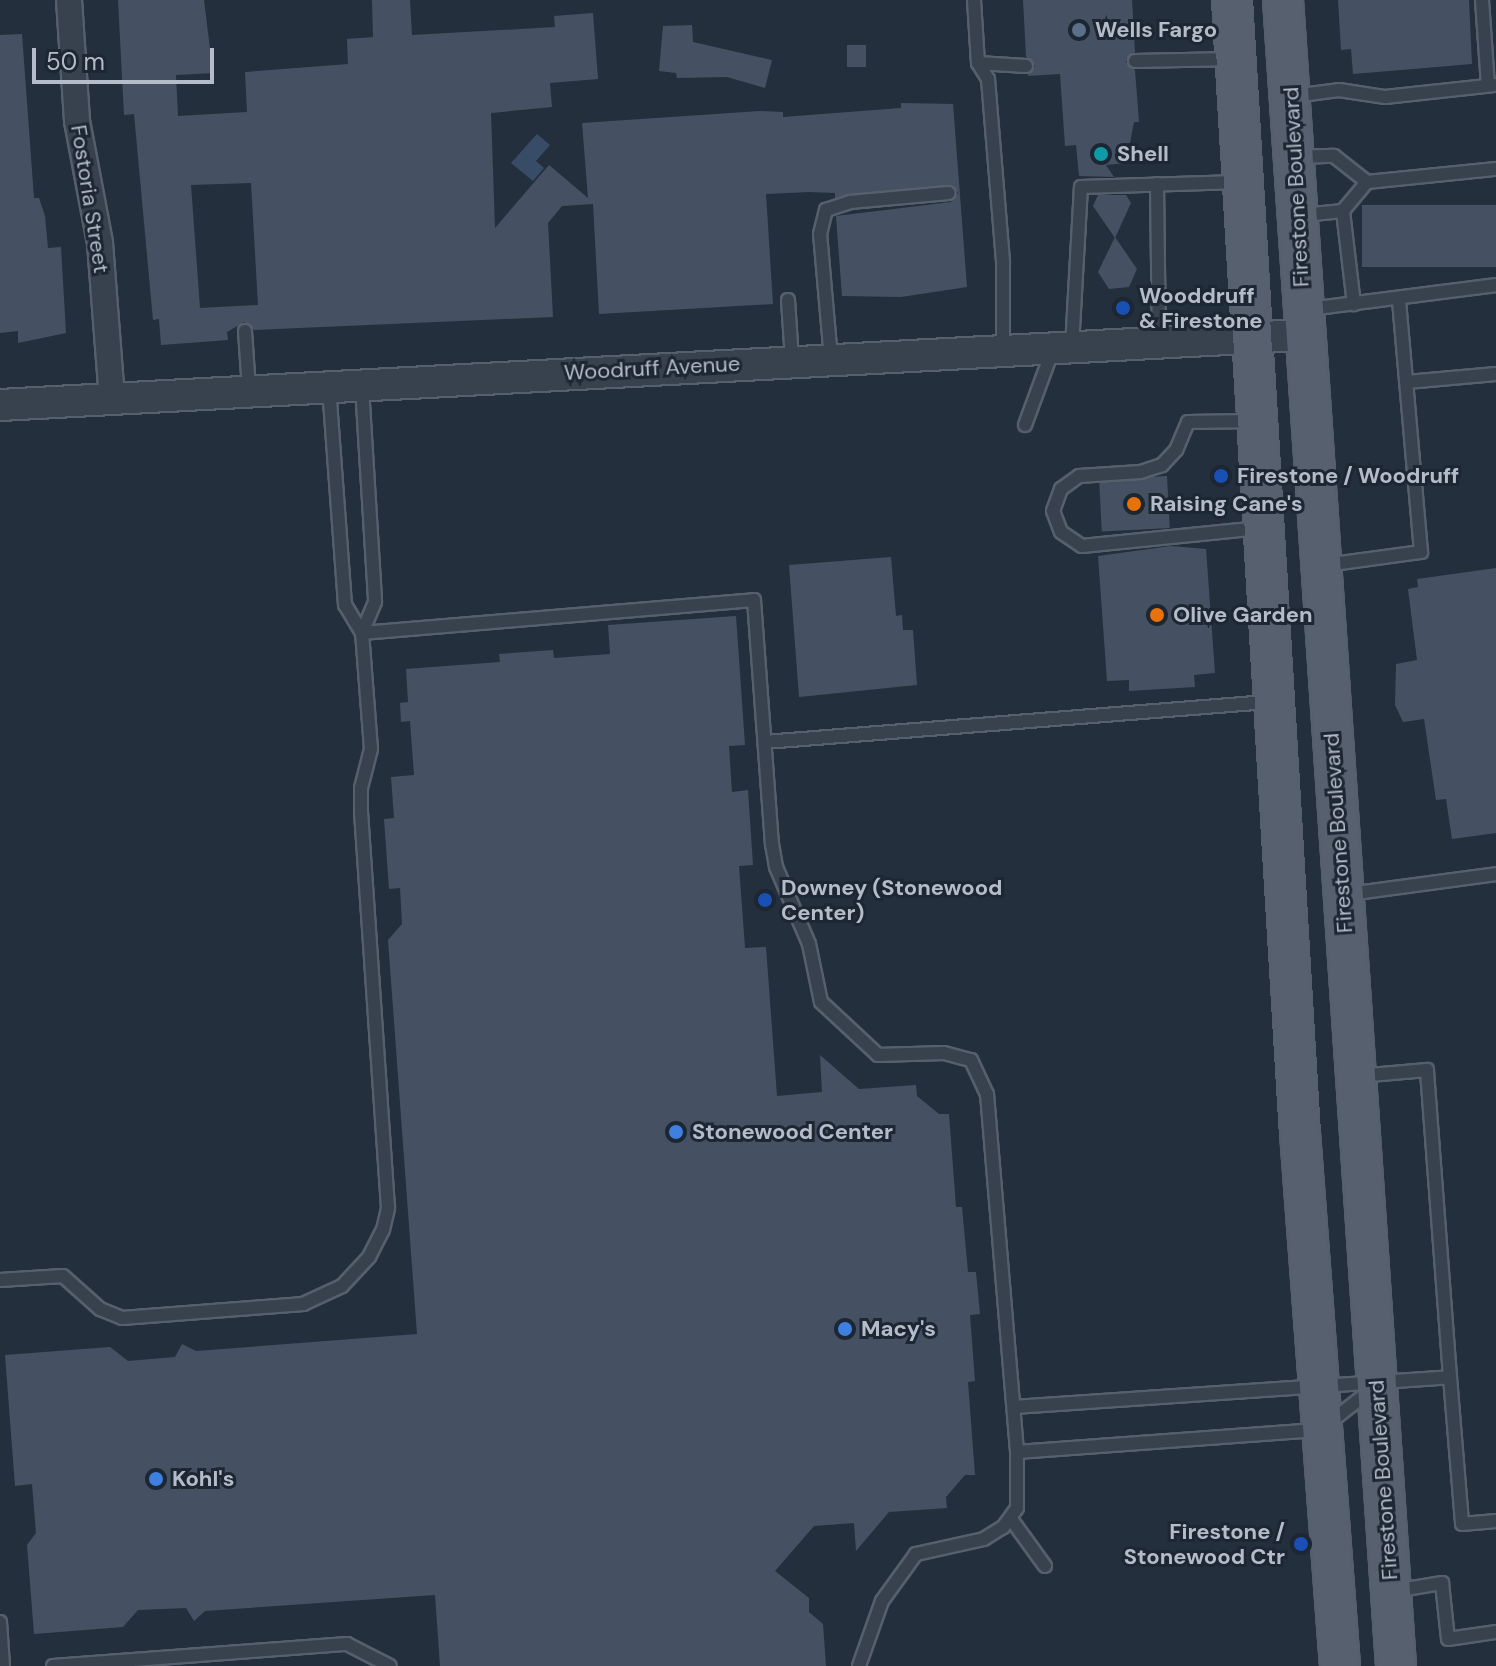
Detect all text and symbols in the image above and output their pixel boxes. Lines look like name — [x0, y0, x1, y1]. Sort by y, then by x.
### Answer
place label: Wells Fargo — [1095, 17, 1217, 43]
marker: Wells Fargo — [1070, 21, 1088, 39]
scale bar — [36, 32, 218, 82]
text: 50 m — [46, 46, 105, 77]
street label: Firestone Boulevard — [1278, 86, 1314, 288]
street label: Fostoria Street — [65, 123, 115, 275]
place label: Shell — [1117, 141, 1169, 167]
marker: Shell — [1092, 145, 1110, 163]
place label: Wooddruff & Firestone — [1139, 282, 1263, 334]
marker: Wooddruff & Firestone — [1114, 299, 1132, 317]
street label: Woodruff Avenue — [563, 350, 741, 386]
place label: Firestone / Woodruff — [1237, 463, 1459, 489]
marker: Firestone / Woodruff — [1212, 467, 1230, 485]
place label: Raising Cane's — [1150, 491, 1303, 517]
marker: Raising Cane's — [1125, 495, 1143, 513]
place label: Olive Garden — [1173, 602, 1313, 628]
marker: Olive Garden — [1148, 606, 1166, 624]
street label: Firestone Boulevard — [1318, 732, 1358, 934]
place label: Downey (Stonewood Center) — [781, 874, 1003, 926]
marker: Downey (Stonewood Center) — [756, 891, 774, 909]
place label: Stonewood Center — [692, 1119, 893, 1145]
marker: Stonewood Center — [667, 1123, 685, 1141]
place label: Macy's — [861, 1316, 936, 1342]
marker: Macy's — [836, 1320, 854, 1338]
street label: Firestone Boulevard — [1363, 1379, 1403, 1581]
place label: Kohl's — [172, 1466, 234, 1492]
marker: Kohl's — [147, 1470, 165, 1488]
place label: Firestone / Stonewood Ctr — [1124, 1518, 1285, 1570]
marker: Firestone / Stonewood Ctr — [1292, 1535, 1310, 1553]

